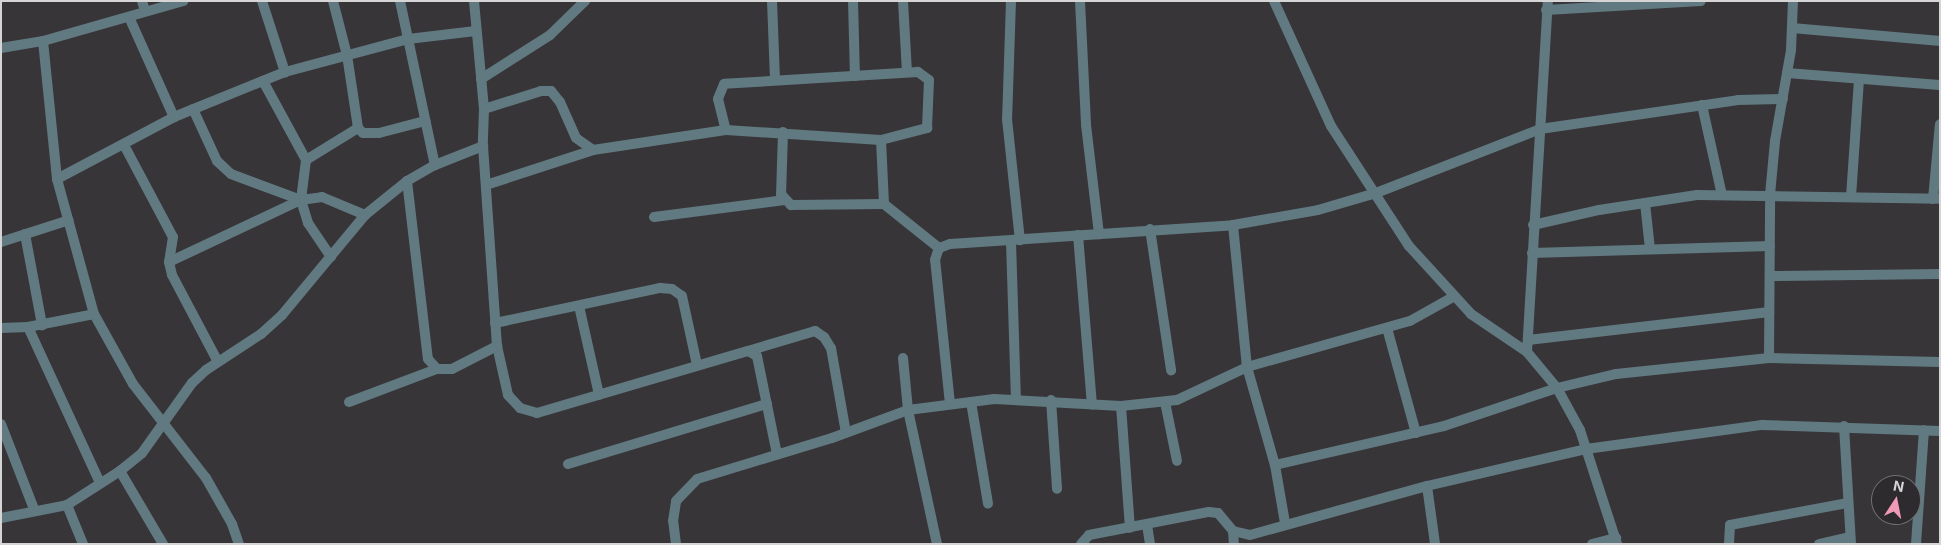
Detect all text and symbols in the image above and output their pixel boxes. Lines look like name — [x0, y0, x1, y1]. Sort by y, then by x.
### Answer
north arrow — [1871, 475, 1921, 525]
text: N — [1892, 476, 1906, 495]

